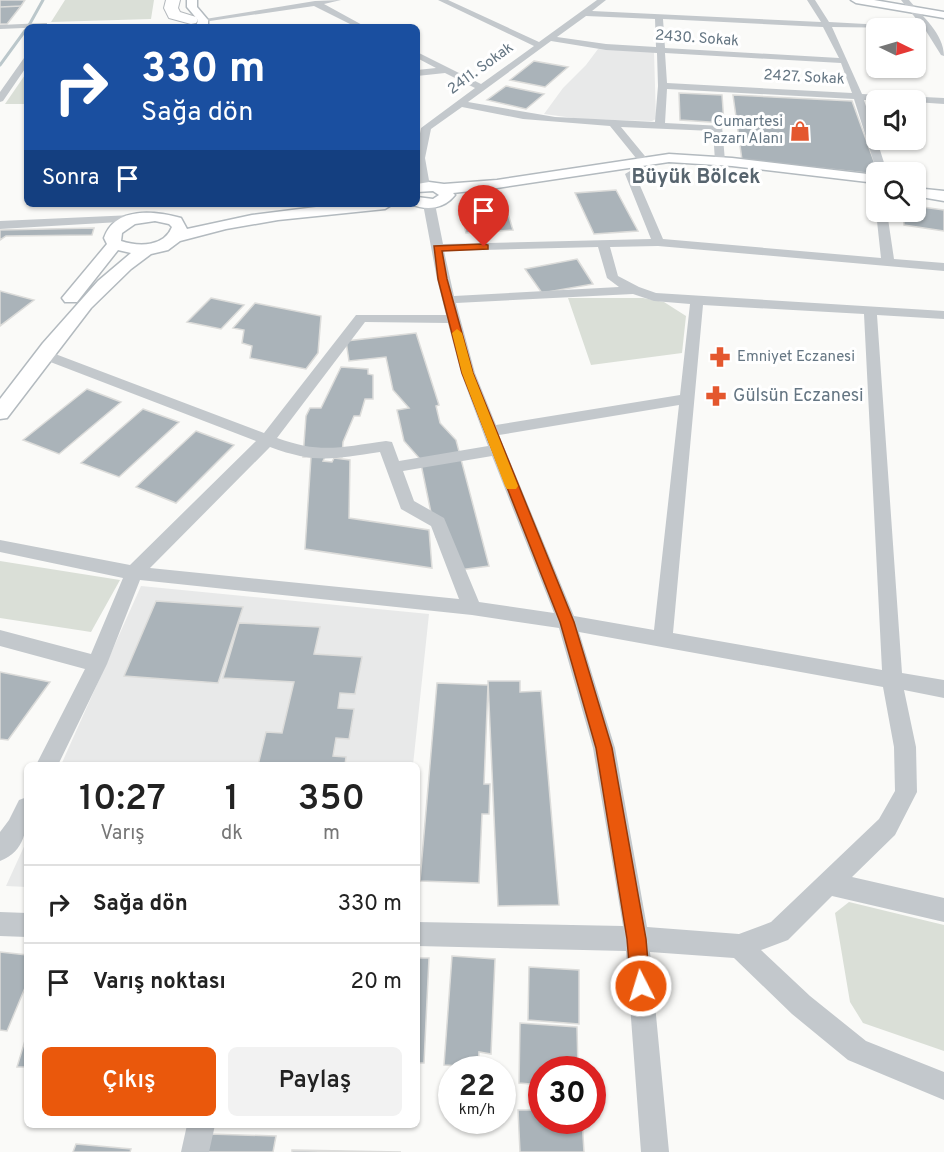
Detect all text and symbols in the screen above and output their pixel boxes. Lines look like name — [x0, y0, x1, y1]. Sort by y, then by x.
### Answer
north arrow — [866, 18, 926, 78]
map controls — [866, 18, 926, 222]
street label: 2430. Sokak — [654, 27, 740, 51]
street label: 2411. Sokak — [444, 39, 518, 99]
text: 330 m — [141, 44, 266, 97]
icon: right — [42, 48, 120, 126]
street label: 2427. Sokak — [763, 66, 845, 90]
button: sound — [866, 90, 926, 150]
text: Sağa dön — [141, 96, 253, 130]
place label: Cumartesi Pazarı Alanı — [703, 113, 783, 149]
shop icon: Cumartesi Pazarı Alanı — [788, 119, 812, 143]
icon: arrive — [111, 162, 144, 195]
button: search — [866, 162, 926, 222]
text: Sonra — [42, 165, 99, 192]
district label: Büyük Bölcek — [631, 165, 761, 191]
pin — [458, 185, 509, 247]
icon: arrive — [467, 194, 500, 227]
pharmacy icon: Emniyet Eczanesi — [708, 345, 732, 369]
place label: Emniyet Eczanesi — [737, 348, 855, 367]
pharmacy icon: Gülsün Eczanesi — [704, 384, 728, 408]
place label: Gülsün Eczanesi — [733, 385, 864, 408]
text: 10:27 — [79, 777, 166, 823]
text: 1 — [225, 777, 239, 823]
text: 350 — [298, 777, 365, 823]
text: Varış — [100, 821, 145, 847]
text: dk — [221, 821, 243, 847]
text: m — [323, 821, 340, 847]
icon: right — [42, 888, 75, 921]
text: Sağa dön — [93, 891, 188, 918]
text: 330 m — [338, 891, 402, 918]
position arrow — [609, 954, 673, 1018]
icon: arrive — [42, 966, 75, 999]
text: Varış noktası — [93, 969, 226, 996]
text: 20 m — [351, 969, 402, 996]
button: Çıkış — [42, 1047, 216, 1116]
button: Paylaş — [228, 1047, 402, 1116]
speed limit sign: 30 — [528, 1056, 606, 1134]
text: 22 — [459, 1069, 495, 1106]
text: km/h — [459, 1101, 495, 1120]

